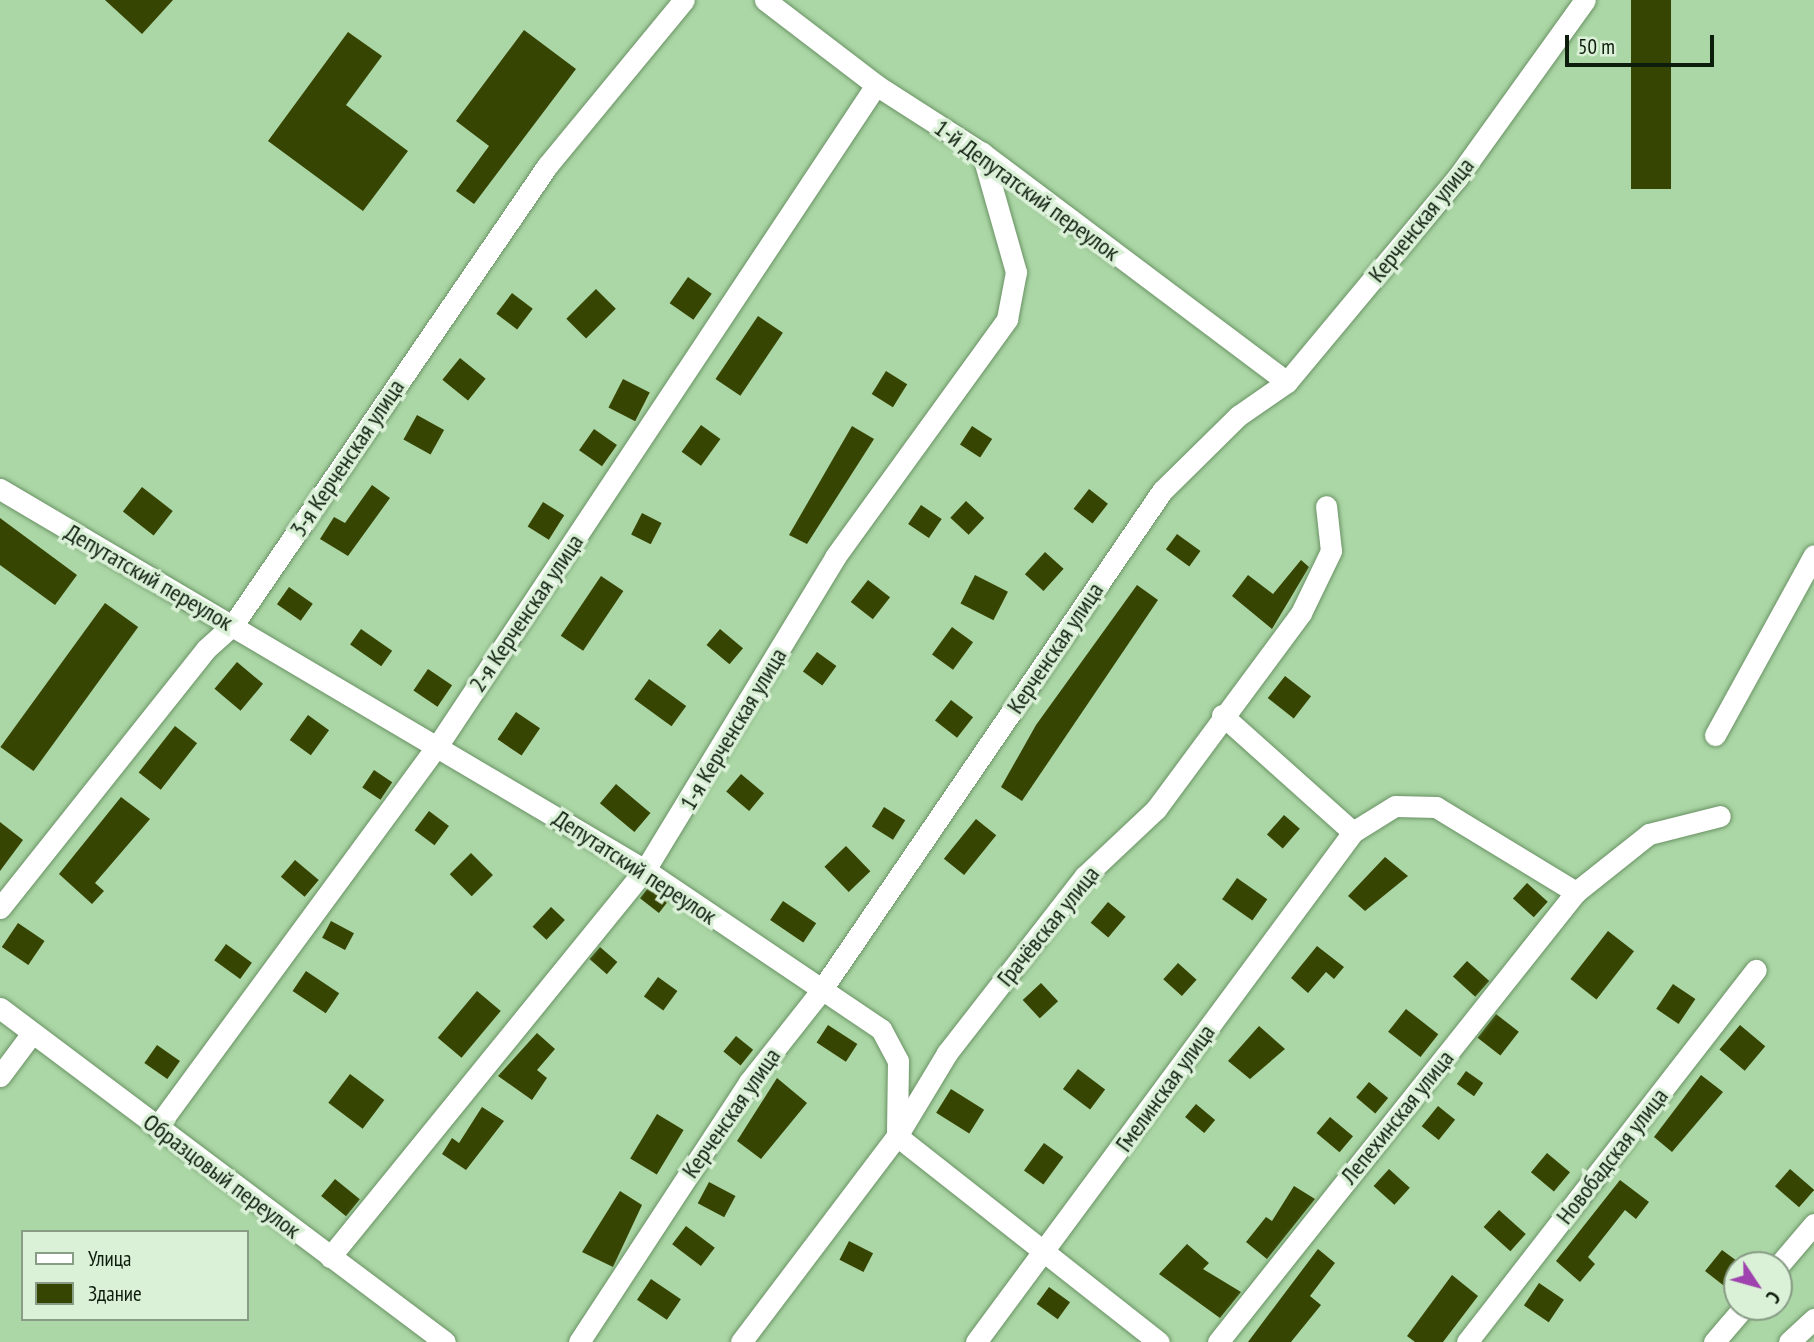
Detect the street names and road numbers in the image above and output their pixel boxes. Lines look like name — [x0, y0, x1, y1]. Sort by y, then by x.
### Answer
street label: 1-й Депутатский переулок — [929, 113, 1125, 267]
street label: Керченская улица — [1362, 152, 1480, 288]
street label: 3-я Керченская улица — [284, 374, 410, 542]
street label: Депутатский переулок — [60, 517, 238, 637]
street label: 2-я Керченская улица — [463, 529, 589, 697]
street label: Керченская улица — [1001, 577, 1109, 719]
street label: 1-я Керченская улица — [673, 643, 793, 815]
street label: Депутатский переулок — [548, 803, 722, 931]
street label: Грачёвская улица — [991, 860, 1105, 992]
street label: Гмелинская улица — [1109, 1019, 1221, 1157]
street label: Керченская улица — [676, 1043, 786, 1183]
street label: Лепехинская улица — [1334, 1044, 1460, 1190]
street label: Новобадская улица — [1550, 1082, 1674, 1230]
street label: Образцовый переулок — [138, 1107, 306, 1245]

